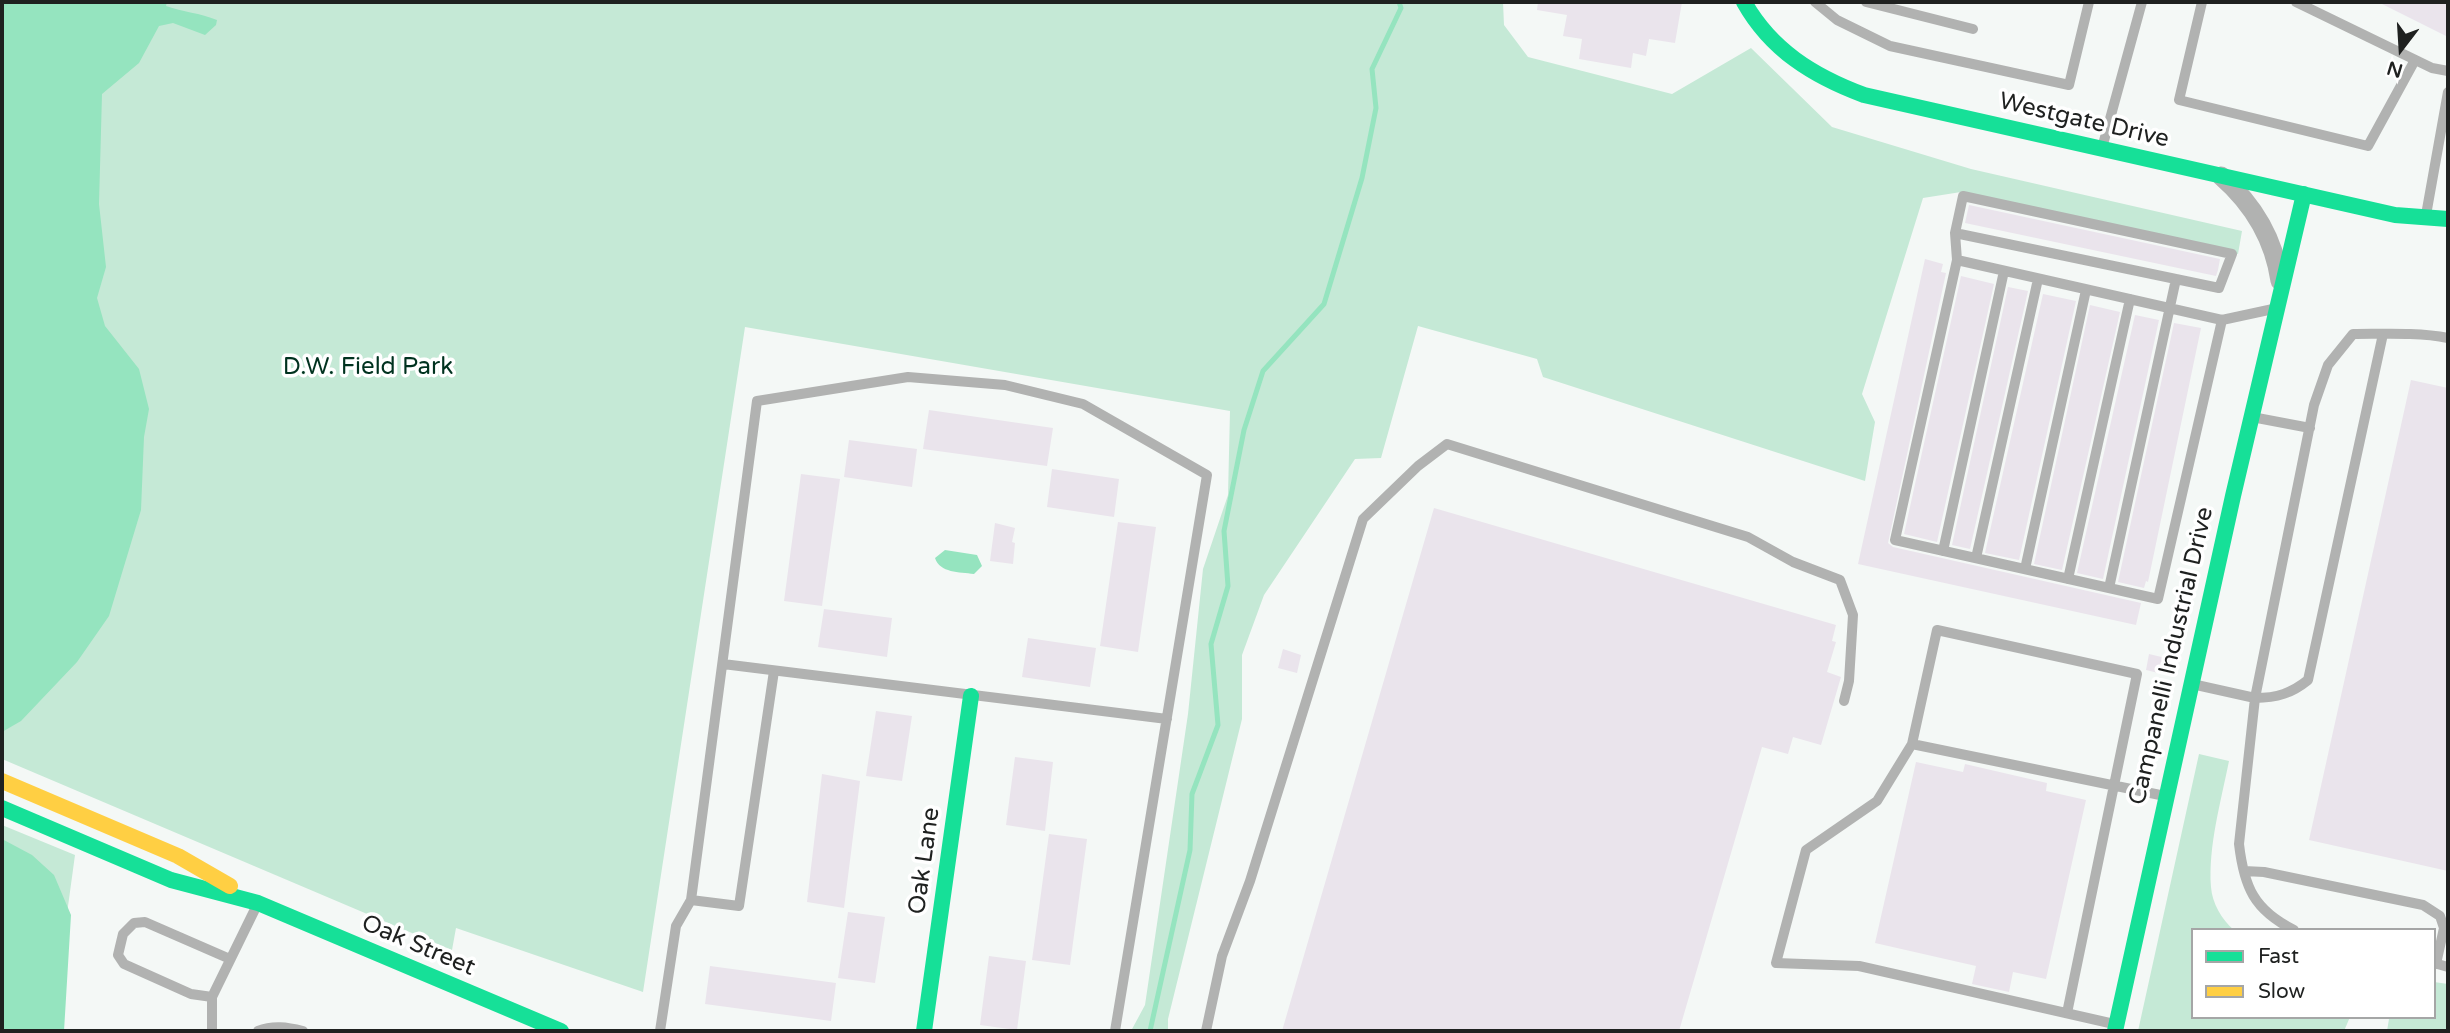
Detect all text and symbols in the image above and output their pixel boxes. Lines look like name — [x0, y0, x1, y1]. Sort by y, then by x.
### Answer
north arrow — [2366, 14, 2436, 84]
text: N — [2384, 56, 2405, 82]
street label: Westgate Drive — [1996, 87, 2172, 155]
park label: D.W. Field Park — [283, 354, 453, 382]
street label: Campanelli Industrial Drive — [2124, 504, 2220, 808]
street label: Oak Lane — [903, 806, 947, 916]
street label: Oak Street — [357, 909, 479, 983]
legend — [2191, 928, 2436, 1019]
text: Fast — [2258, 944, 2299, 969]
text: Slow — [2258, 979, 2305, 1004]

